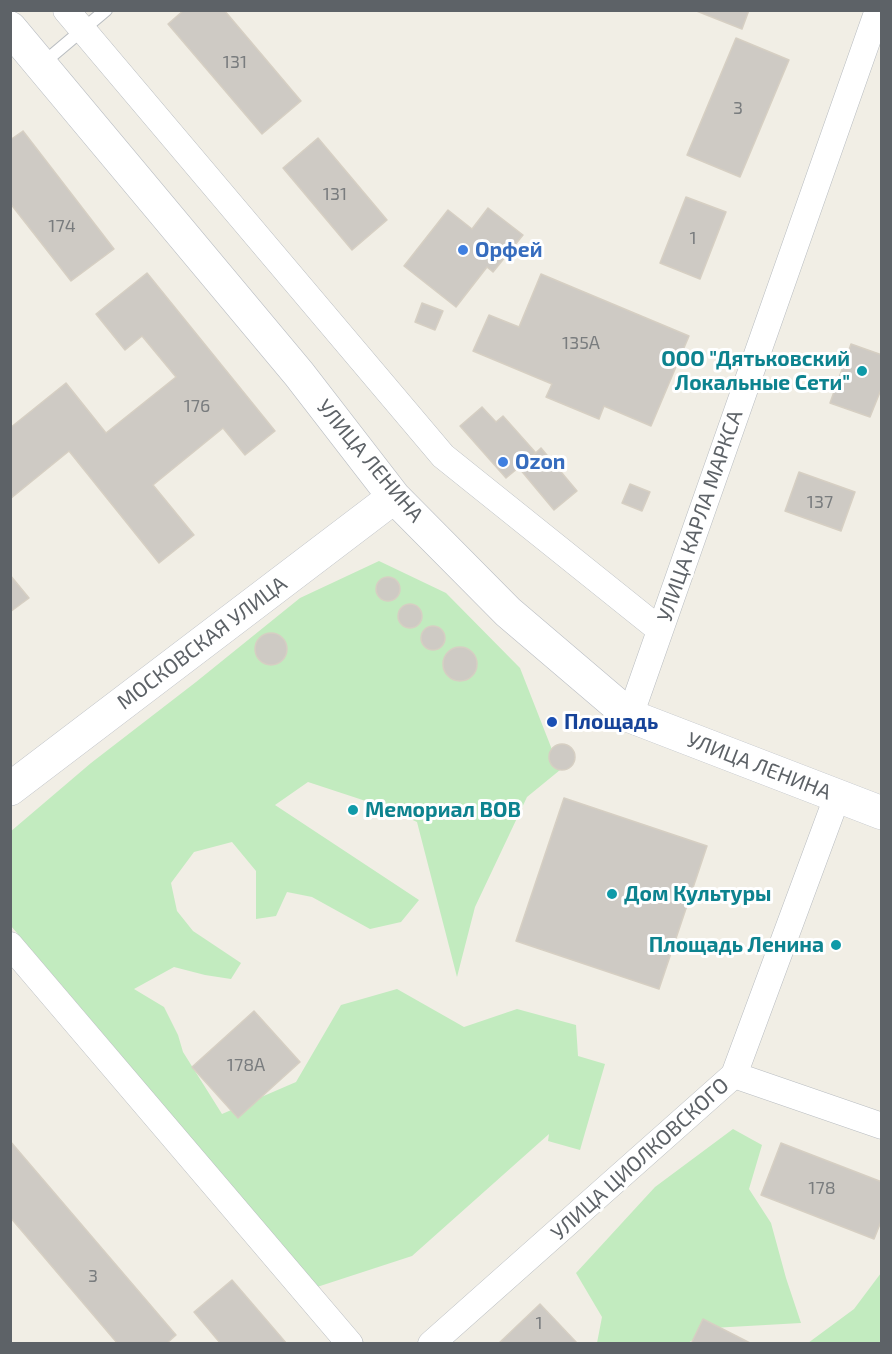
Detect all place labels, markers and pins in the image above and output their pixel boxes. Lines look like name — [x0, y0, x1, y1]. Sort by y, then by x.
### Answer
place label: Орфей — [475, 237, 543, 263]
marker: Орфей — [456, 243, 470, 257]
place label: ООО "Дятьковский Локальные Сети" — [661, 346, 850, 396]
marker: ООО "Дятьковский Локальные Сети" — [855, 364, 869, 378]
place label: Ozon — [515, 449, 565, 475]
marker: Ozon — [496, 455, 510, 469]
place label: Площадь — [564, 709, 658, 735]
marker: Площадь — [545, 715, 559, 729]
place label: Мемориал ВОВ — [365, 797, 521, 823]
marker: Мемориал ВОВ — [346, 803, 360, 817]
place label: Дом Культуры — [624, 881, 772, 907]
marker: Дом Культуры — [605, 887, 619, 901]
place label: Площадь Ленина — [649, 932, 824, 958]
marker: Площадь Ленина — [829, 938, 843, 952]

